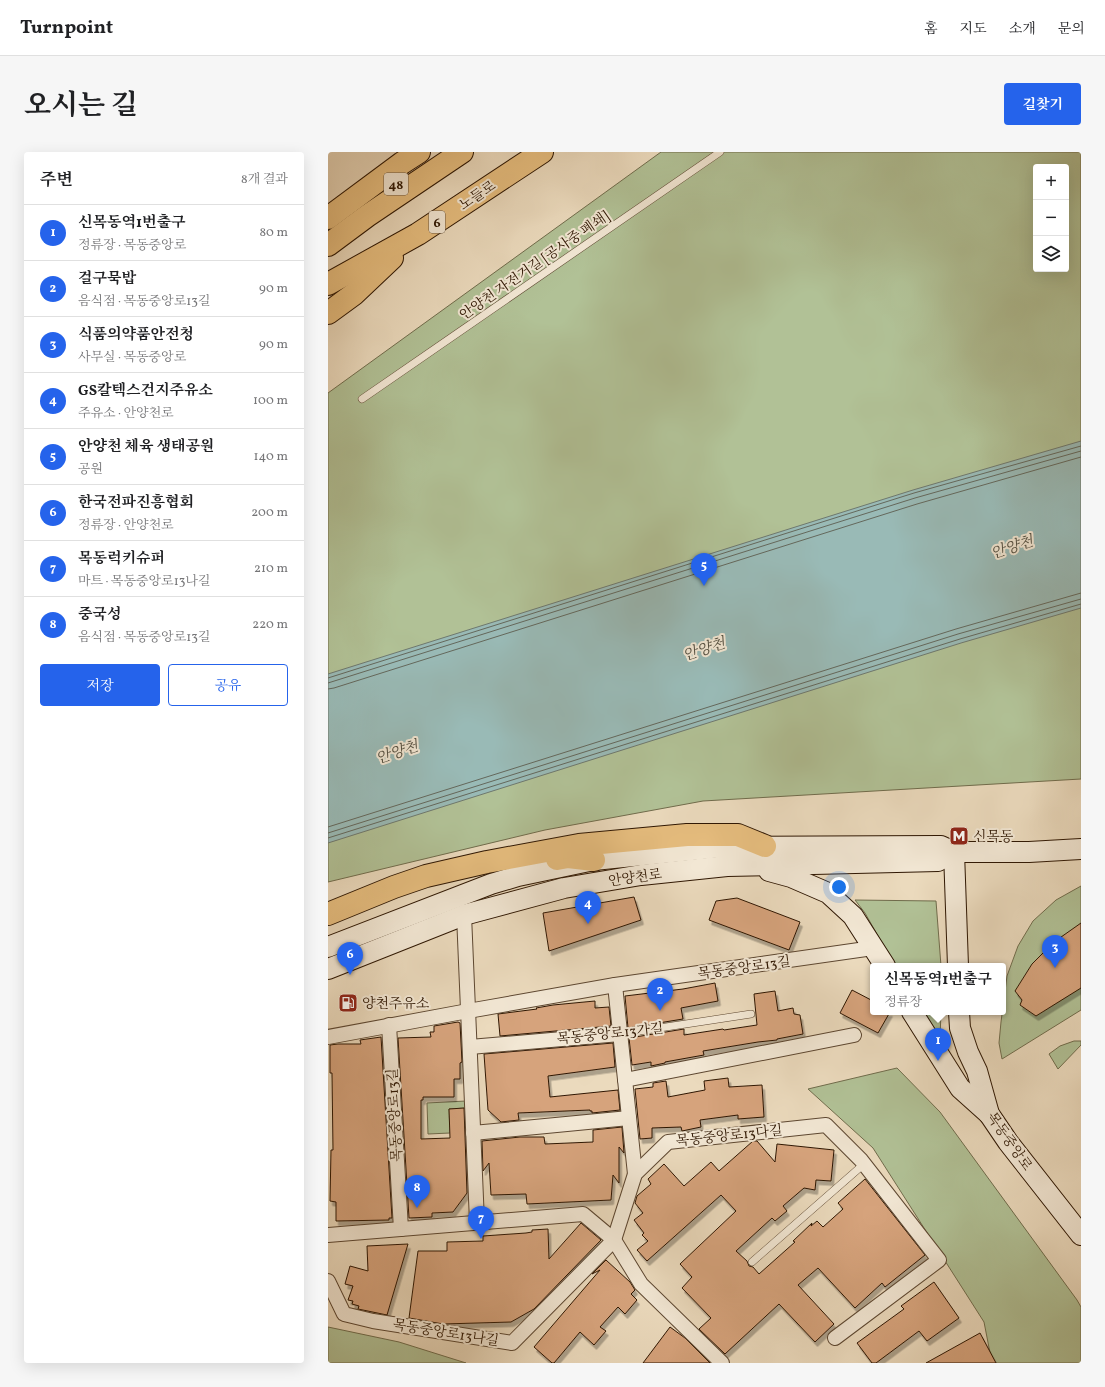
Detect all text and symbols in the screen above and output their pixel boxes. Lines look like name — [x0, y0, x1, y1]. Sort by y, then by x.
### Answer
text: Turnpoint — [20, 15, 113, 41]
text: 홈 — [924, 20, 938, 39]
text: 지도 — [960, 20, 987, 39]
text: 소개 — [1009, 20, 1036, 39]
text: 문의 — [1058, 20, 1085, 39]
button: 길찾기 — [1004, 83, 1081, 125]
text: 오시는 길 — [24, 87, 138, 126]
map controls — [1033, 164, 1069, 272]
button: + — [1033, 164, 1069, 200]
text: 주변 — [40, 169, 73, 192]
text: 8개 결과 — [241, 171, 288, 189]
road number: 48 — [384, 173, 408, 195]
street label: 노들로 — [456, 177, 500, 215]
button: − — [1033, 200, 1069, 236]
street label: 안양천 자전거길 [공사중 폐쇄] — [456, 207, 613, 325]
road number: 6 — [429, 211, 445, 233]
text: 신목동역1번출구 — [78, 213, 185, 234]
text: 1 — [50, 224, 56, 242]
text: 80 m — [259, 224, 288, 242]
button: layers — [1033, 236, 1069, 272]
text: 정류장 · 목동중앙로 — [78, 237, 186, 255]
text: 걸구묵밥 — [78, 269, 136, 290]
text: 2 — [50, 280, 56, 298]
text: 90 m — [259, 280, 288, 298]
text: 음식점 · 목동중앙로13길 — [78, 293, 210, 311]
text: 식품의약품안전청 — [78, 325, 194, 346]
text: 3 — [50, 336, 56, 354]
text: 90 m — [259, 336, 288, 354]
text: 사무실 · 목동중앙로 — [78, 349, 186, 367]
text: GS칼텍스건지주유소 — [78, 381, 213, 402]
text: 4 — [49, 392, 57, 410]
text: 100 m — [253, 392, 288, 410]
text: 주유소 · 안양천로 — [78, 405, 174, 423]
text: 안양천 체육 생태공원 — [78, 437, 214, 458]
text: 5 — [50, 448, 56, 466]
text: 140 m — [254, 448, 288, 466]
text: 공원 — [78, 461, 103, 479]
text: 한국전파진흥협회 — [78, 493, 194, 514]
text: 6 — [49, 504, 57, 522]
text: 200 m — [251, 504, 288, 522]
text: 정류장 · 안양천로 — [78, 517, 174, 535]
water label: 안양천 — [989, 531, 1038, 565]
text: 목동럭키슈퍼 — [78, 549, 165, 570]
pin: 5 — [691, 553, 717, 586]
text: 7 — [50, 560, 56, 578]
text: 210 m — [254, 560, 288, 578]
text: 마트 · 목동중앙로13나길 — [78, 573, 210, 591]
text: 중국성 — [78, 605, 121, 626]
text: 8 — [49, 616, 57, 634]
text: 220 m — [252, 616, 288, 634]
text: 음식점 · 목동중앙로13길 — [78, 629, 210, 647]
water label: 안양천 — [681, 633, 730, 667]
button: 저장 — [40, 664, 160, 706]
button: 공유 — [168, 664, 288, 706]
water label: 안양천 — [374, 736, 423, 770]
metro station icon: 신목동 — [948, 825, 970, 847]
place label: 신목동 — [973, 828, 1014, 847]
street label: 안양천로 — [607, 865, 664, 892]
your location — [829, 877, 849, 897]
pin: 4 — [575, 891, 601, 924]
pin: 3 — [1042, 935, 1068, 968]
pin: 6 — [337, 942, 363, 975]
street label: 목동중앙로13길 — [696, 953, 792, 984]
popup — [870, 963, 1006, 1015]
text: 신목동역1번출구 — [884, 970, 992, 991]
pin: 2 — [647, 978, 673, 1011]
fuel station icon: 양천주유소 — [337, 992, 359, 1014]
text: 정류장 — [884, 994, 922, 1012]
place label: 양천주유소 — [362, 995, 430, 1014]
street label: 목동중앙로13가길 — [556, 1019, 665, 1050]
pin: 1 — [925, 1028, 951, 1061]
street label: 목동중앙로13길 — [384, 1068, 407, 1162]
street label: 목동중앙로 — [982, 1109, 1036, 1175]
street label: 목동중앙로13다길 — [675, 1121, 784, 1152]
pin: 8 — [404, 1175, 430, 1208]
pin: 7 — [468, 1206, 494, 1239]
street label: 목동중앙로13나길 — [391, 1316, 500, 1351]

